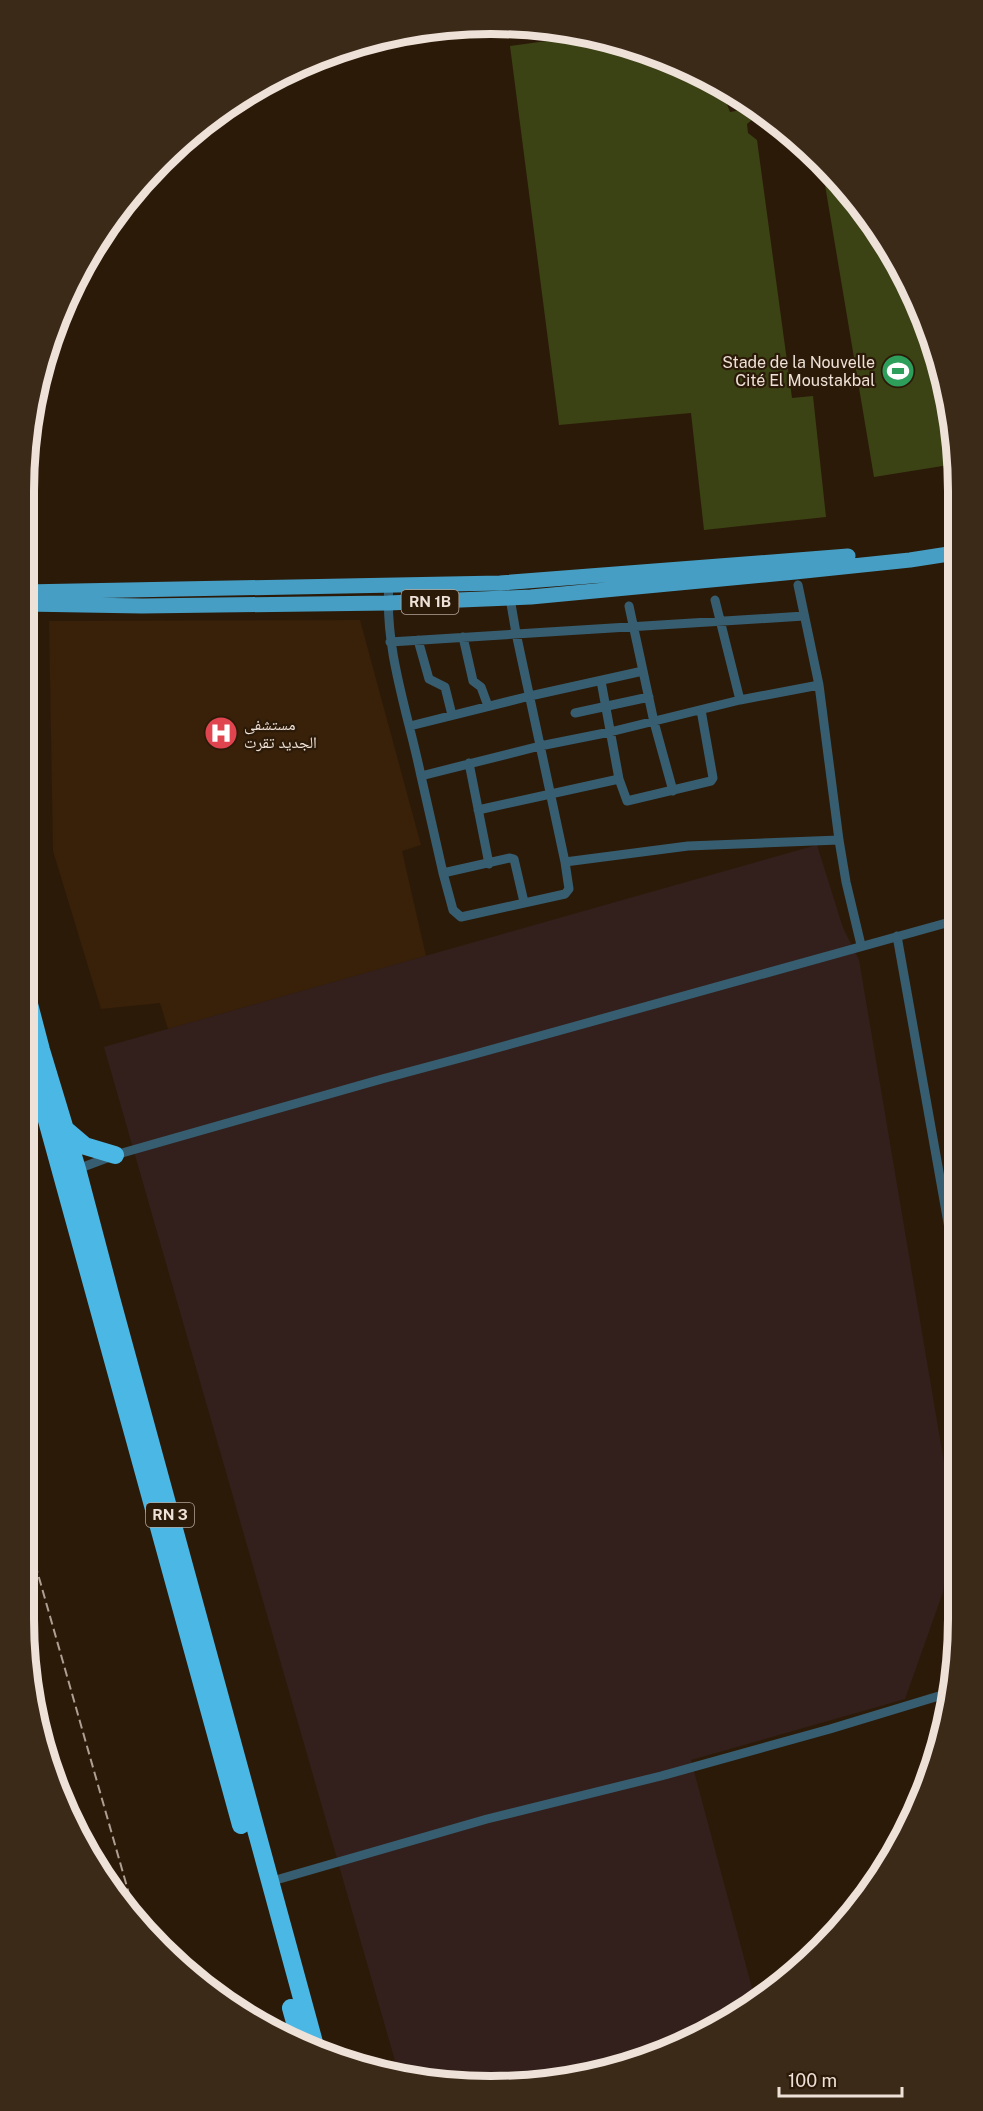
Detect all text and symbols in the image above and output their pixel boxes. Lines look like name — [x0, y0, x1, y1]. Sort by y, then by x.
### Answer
place label: Stade de la Nouvelle Cité El Moustakbal — [722, 353, 875, 390]
sports icon: Stade de la Nouvelle Cité El Moustakbal — [880, 353, 916, 389]
road number: RN 1B — [402, 590, 458, 614]
hospital icon: مستشفى الجديد تقرت — [203, 715, 239, 751]
place label: مستشفى الجديد تقرت — [244, 715, 317, 752]
road number: RN 3 — [146, 1503, 194, 1527]
scale bar — [779, 2060, 902, 2098]
text: 100 m — [788, 2070, 837, 2091]

